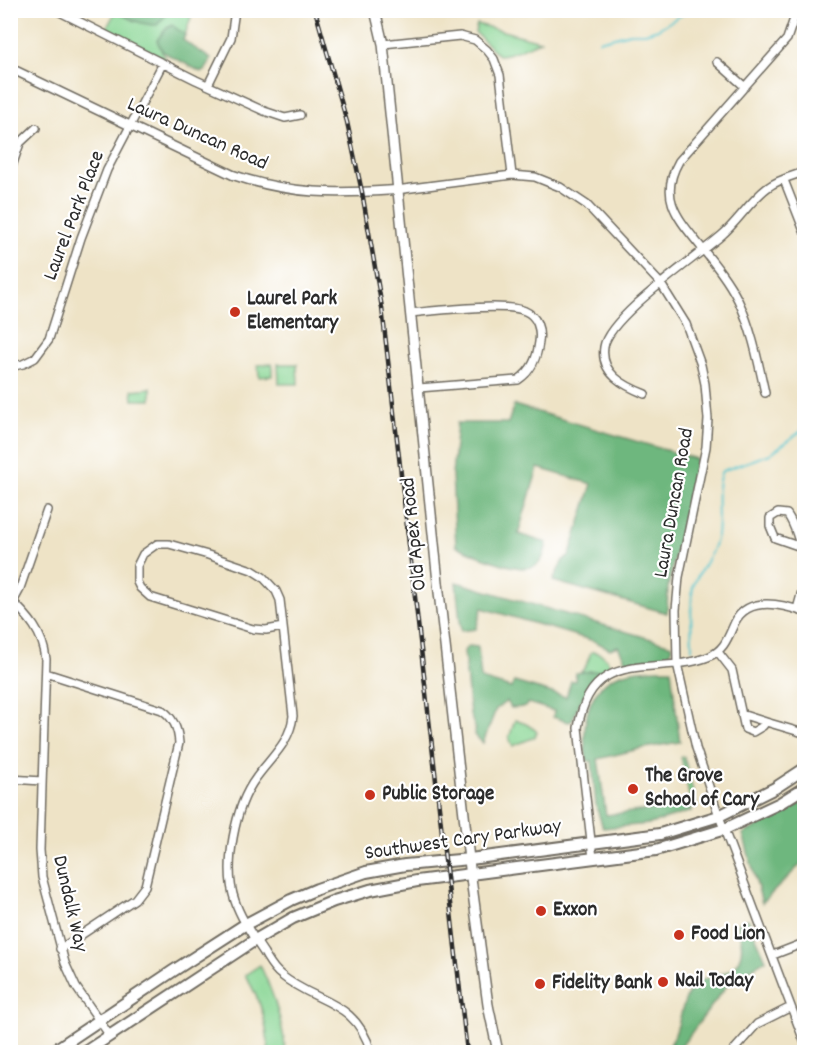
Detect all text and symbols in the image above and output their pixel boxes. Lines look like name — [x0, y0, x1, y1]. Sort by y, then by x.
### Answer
street label: Laura Duncan Road — [122, 90, 272, 180]
street label: Laurel Park Place — [36, 147, 114, 285]
place label: Laurel Park Elementary — [247, 285, 340, 339]
marker: Laurel Park Elementary — [228, 305, 242, 319]
street label: Laura Duncan Road — [647, 426, 703, 580]
street label: Old Apex Road — [394, 476, 436, 592]
place label: The Grove School of Cary — [645, 762, 760, 816]
place label: Public Storage — [382, 780, 494, 810]
marker: The Grove School of Cary — [626, 782, 640, 796]
marker: Public Storage — [363, 788, 377, 802]
street label: Southwest Cary Parkway — [363, 812, 564, 870]
street label: Dundalk Way — [43, 853, 95, 956]
place label: Exxon — [553, 896, 597, 926]
marker: Exxon — [534, 904, 548, 918]
place label: Food Lion — [691, 920, 765, 950]
marker: Food Lion — [672, 928, 686, 942]
place label: Nail Today — [675, 967, 754, 997]
place label: Fidelity Bank — [552, 969, 653, 999]
marker: Nail Today — [656, 975, 670, 989]
marker: Fidelity Bank — [533, 977, 547, 991]

